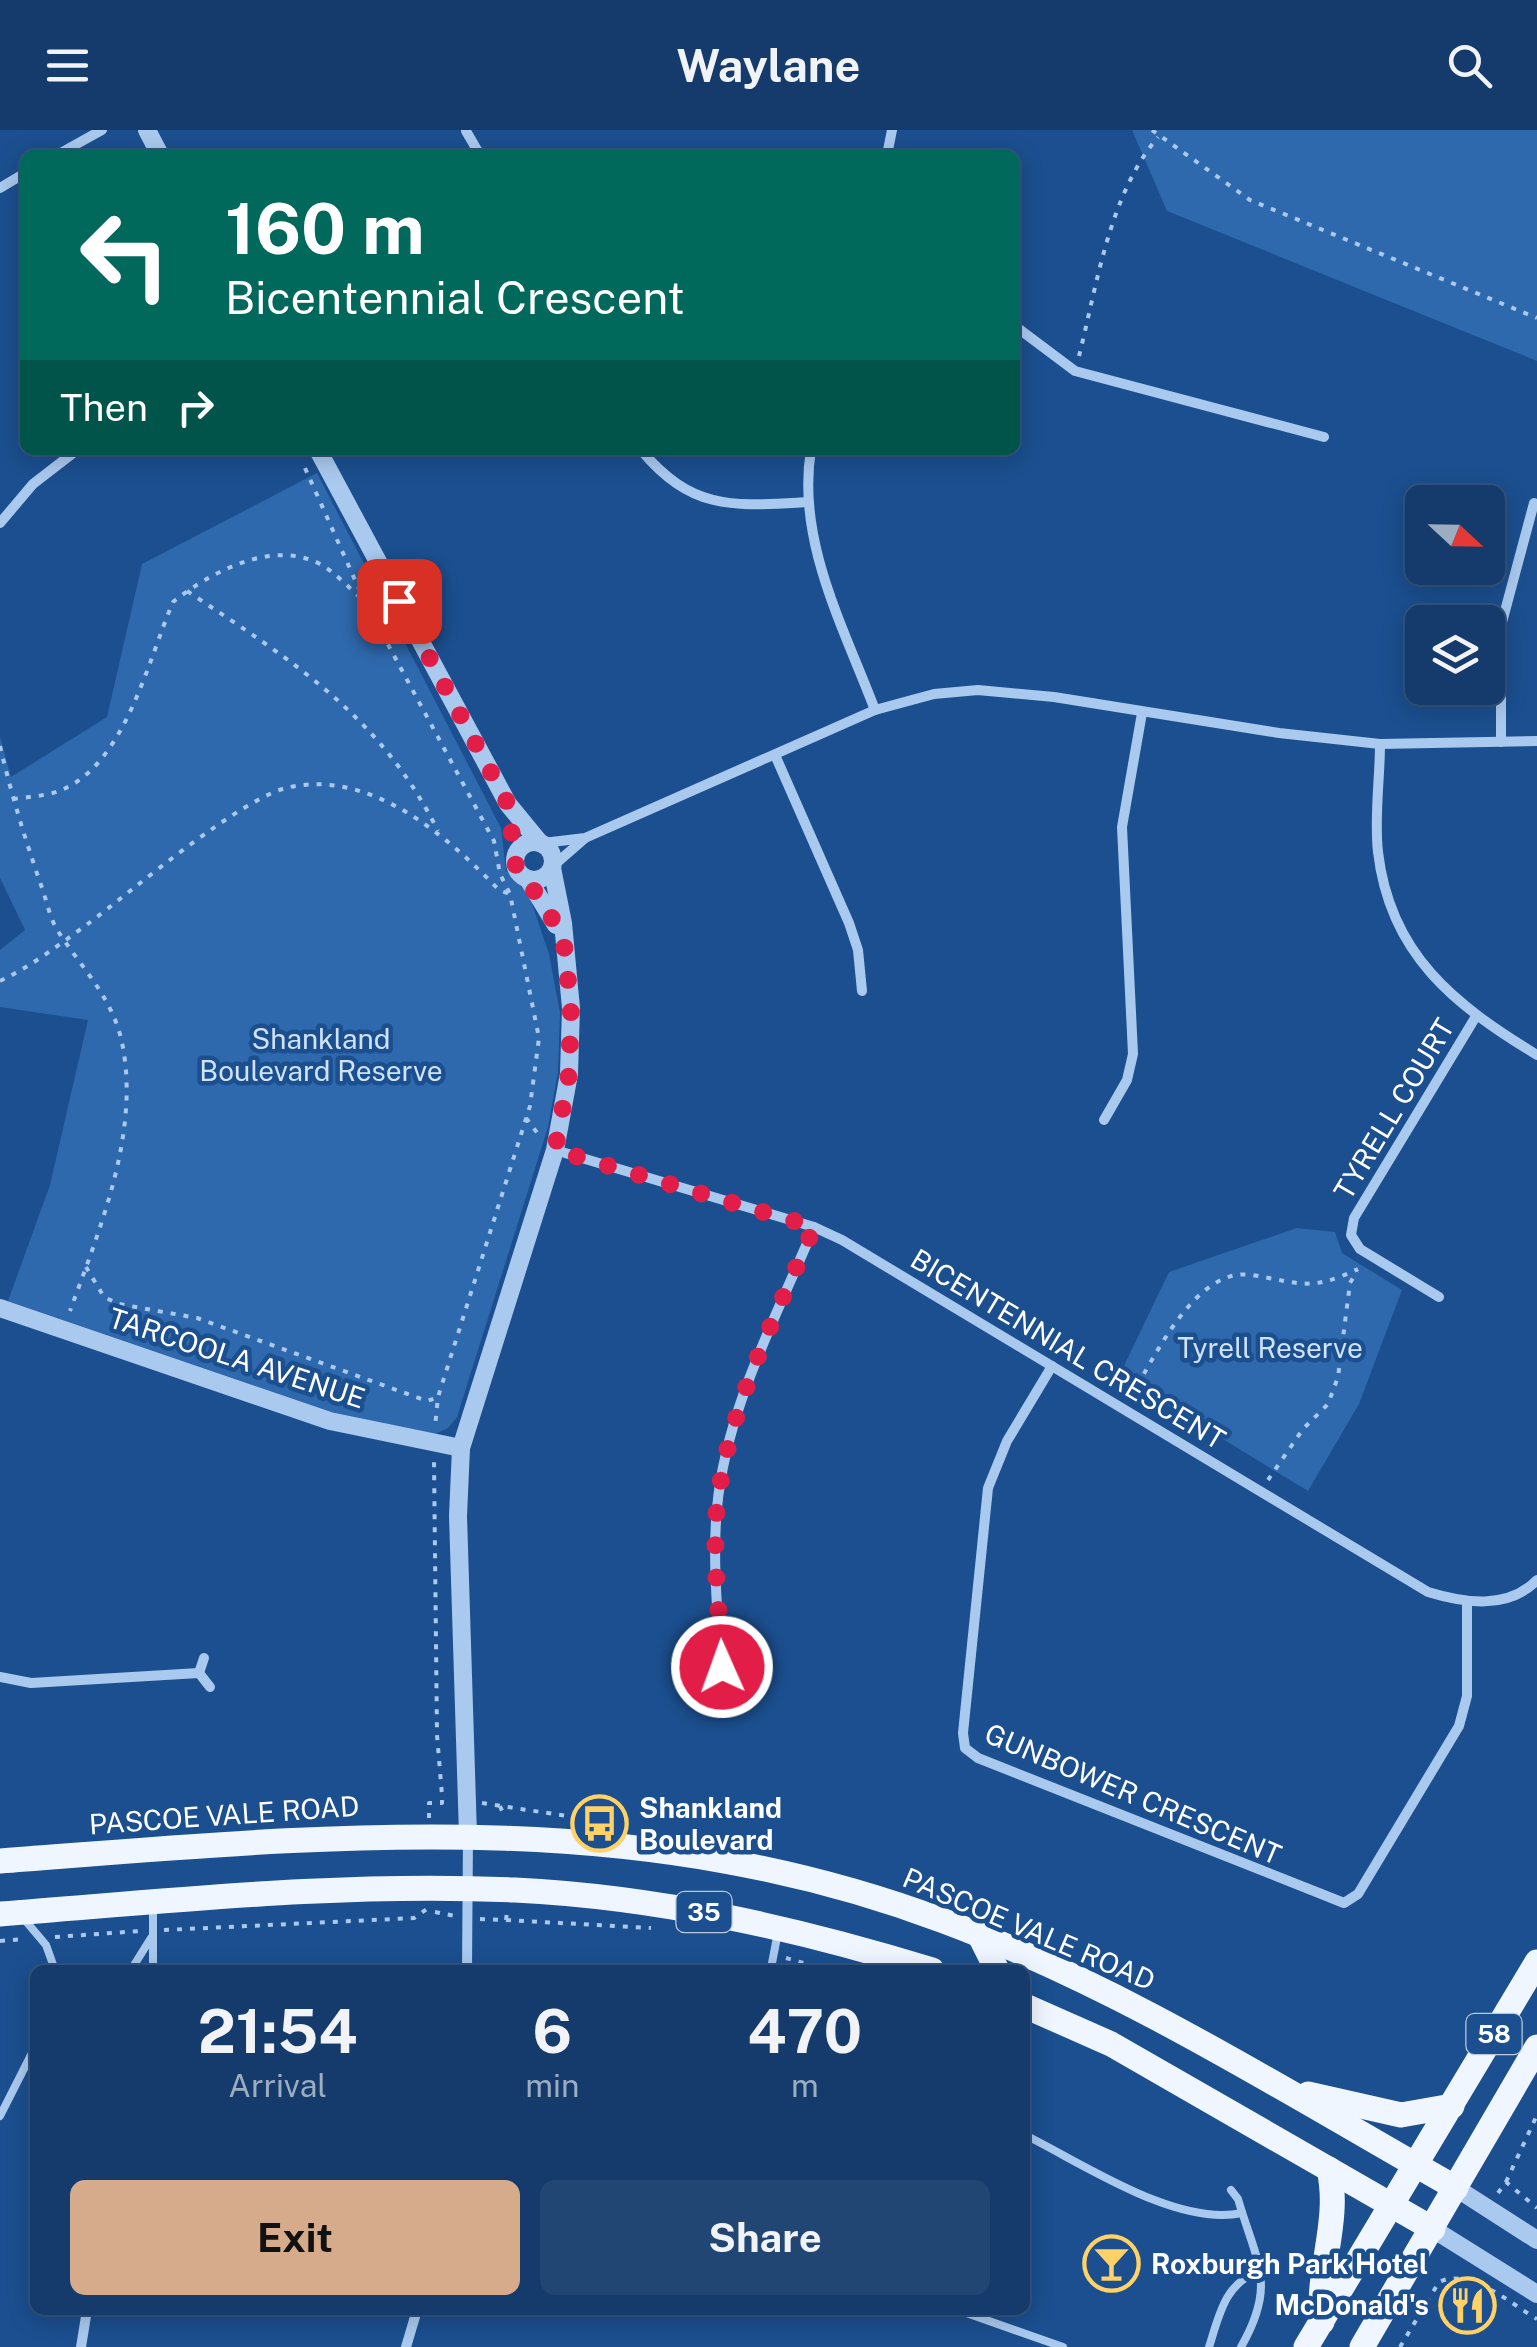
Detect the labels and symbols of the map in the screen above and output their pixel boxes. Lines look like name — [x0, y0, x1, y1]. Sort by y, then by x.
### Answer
north arrow — [1405, 485, 1505, 585]
pin — [357, 559, 442, 644]
street label: TYRELL COURT — [1327, 1012, 1460, 1205]
park label: Shankland Boulevard Reserve — [199, 1022, 443, 1087]
street label: BICENTENNIAL CRESCENT — [905, 1242, 1231, 1456]
street label: TARCOOLA AVENUE — [105, 1301, 369, 1415]
park label: Tyrell Reserve — [1177, 1331, 1363, 1364]
position arrow — [670, 1615, 774, 1719]
street label: GUNBOWER CRESCENT — [980, 1716, 1286, 1871]
street label: PASCOE VALE ROAD — [88, 1789, 360, 1840]
place label: Shankland Boulevard — [639, 1791, 782, 1856]
bus stop icon: Shankland Boulevard — [570, 1794, 630, 1854]
street label: PASCOE VALE ROAD — [898, 1860, 1160, 1997]
road number: 35 — [676, 1892, 732, 1932]
road number: 58 — [1466, 2014, 1522, 2054]
bar icon: Roxburgh Park Hotel — [1082, 2234, 1142, 2294]
place label: Roxburgh Park Hotel — [1151, 2247, 1428, 2280]
restaurant icon: McDonald's — [1438, 2275, 1498, 2335]
place label: McDonald's — [1275, 2288, 1429, 2321]

